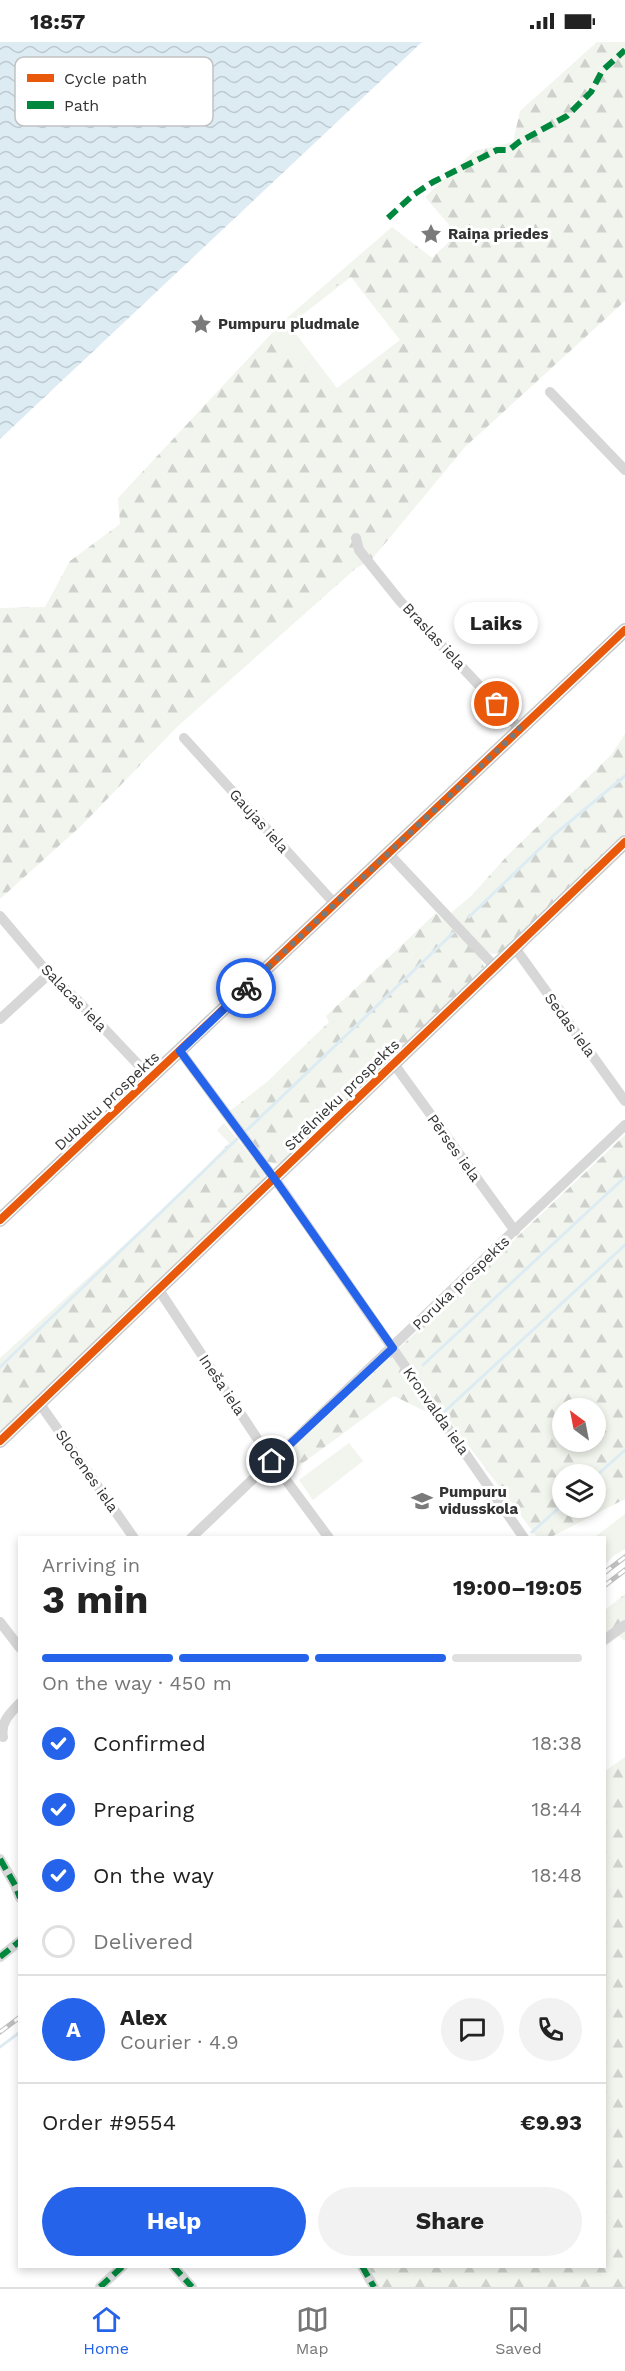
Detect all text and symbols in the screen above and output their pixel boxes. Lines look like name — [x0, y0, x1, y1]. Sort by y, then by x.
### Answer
text: 18:57 — [30, 9, 85, 34]
legend — [15, 57, 213, 126]
text: Cycle path — [64, 69, 147, 88]
text: Path — [64, 96, 99, 115]
place icon: Raiņa priedes — [419, 222, 443, 246]
place label: Raiņa priedes — [448, 225, 549, 243]
place icon: Pumpuru pludmale — [189, 312, 213, 336]
place label: Pumpuru pludmale — [218, 315, 360, 333]
street label: Braslas iela — [399, 599, 470, 673]
callout: Laiks — [455, 602, 539, 644]
text: Laiks — [470, 611, 522, 635]
pin — [471, 678, 522, 729]
icon: bag — [480, 687, 513, 720]
street label: Gaujas iela — [226, 785, 293, 857]
courier — [216, 958, 276, 1018]
street label: Salacas iela — [37, 961, 111, 1036]
icon: bike — [230, 972, 263, 1005]
street label: Sedas iela — [541, 989, 600, 1061]
street label: Strēlnieku prospekts — [281, 1035, 403, 1155]
street label: Dubultu prospekts — [51, 1048, 163, 1154]
street label: Pērses iela — [424, 1111, 485, 1186]
street label: Poruka prospekts — [409, 1232, 513, 1334]
street label: Ineša iela — [195, 1351, 249, 1419]
street label: Kronvalda iela — [399, 1364, 473, 1459]
north arrow — [552, 1398, 606, 1452]
map controls — [552, 1398, 606, 1518]
street label: Slocenes iela — [52, 1426, 122, 1516]
pin — [246, 1435, 297, 1486]
icon: home — [255, 1444, 288, 1477]
button: layers — [552, 1464, 606, 1518]
place label: Pumpuru vidusskola — [438, 1483, 518, 1518]
school or university icon: Pumpuru vidusskola — [410, 1489, 434, 1513]
text: Arriving in — [42, 1553, 140, 1577]
text: 19:00–19:05 — [453, 1575, 582, 1600]
text: 3 min — [42, 1577, 149, 1622]
text: On the way · 450 m — [42, 1671, 232, 1695]
icon: check — [42, 1727, 75, 1760]
text: Confirmed — [93, 1731, 206, 1756]
text: 18:38 — [532, 1731, 582, 1755]
icon: check — [42, 1793, 75, 1826]
text: Preparing — [93, 1797, 194, 1822]
text: 18:44 — [532, 1797, 582, 1821]
icon: check — [42, 1859, 75, 1892]
text: On the way — [93, 1863, 214, 1888]
text: 18:48 — [531, 1863, 582, 1887]
text: Delivered — [93, 1929, 193, 1954]
button: chat — [441, 1998, 504, 2061]
button: phone — [519, 1998, 582, 2061]
text: Alex — [120, 2005, 167, 2030]
text: A — [66, 2017, 81, 2042]
text: Courier · 4.9 — [120, 2030, 239, 2054]
text: Order #9554 — [42, 2110, 176, 2135]
text: €9.93 — [520, 2110, 582, 2135]
button: Help — [42, 2187, 306, 2256]
button: Share — [318, 2187, 582, 2256]
tab: Home — [83, 2303, 129, 2358]
tab: Map — [296, 2303, 329, 2358]
tab: Saved — [495, 2303, 542, 2358]

